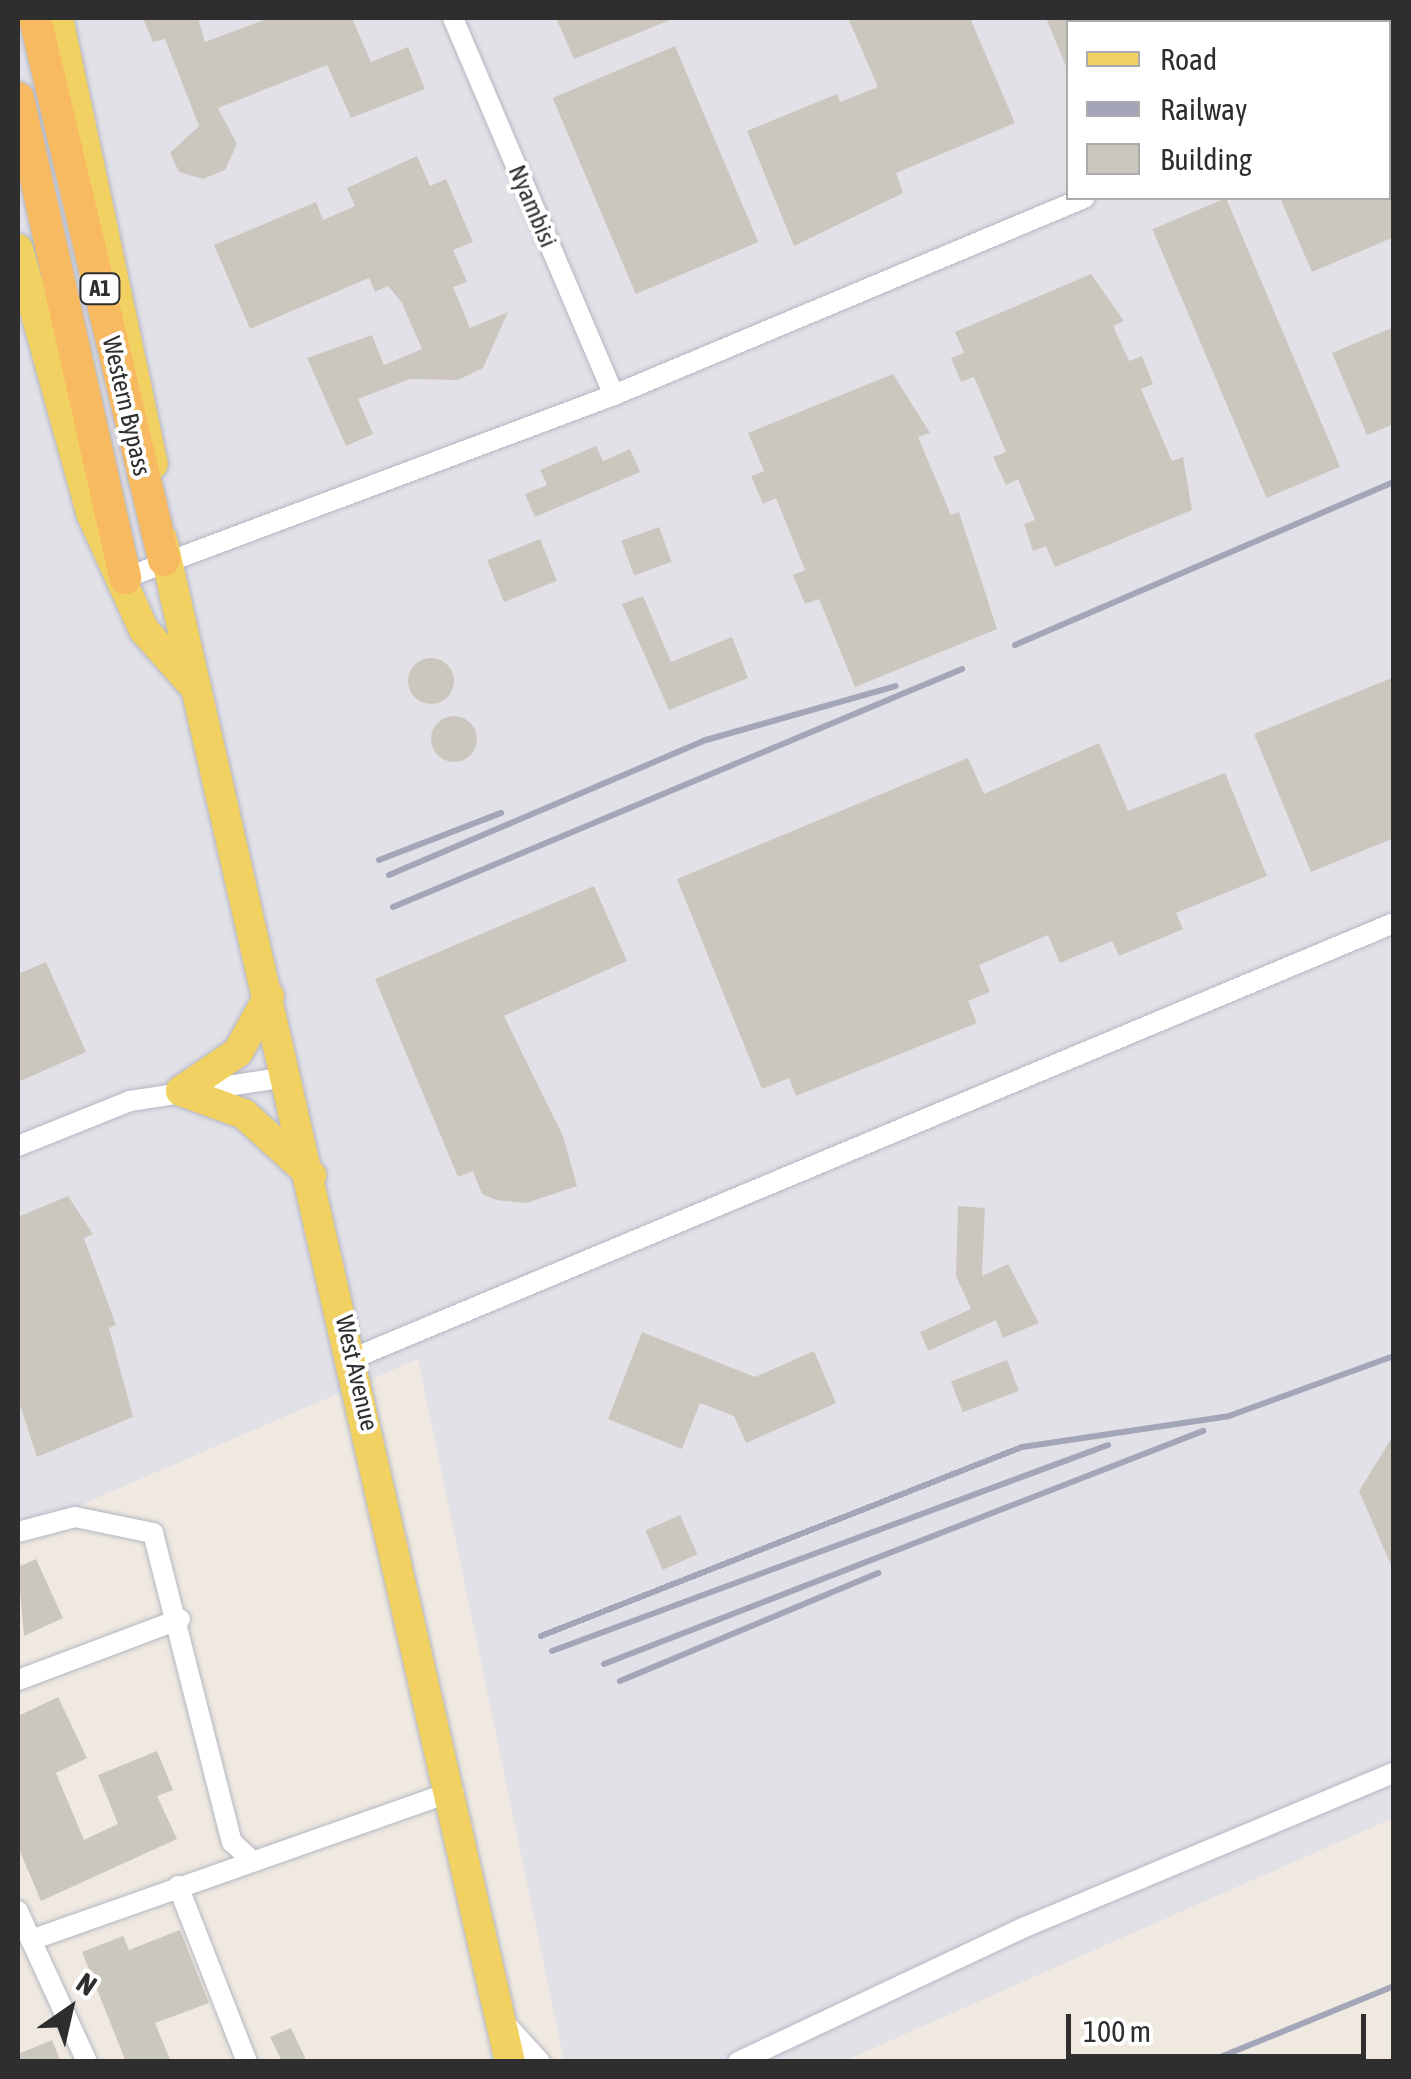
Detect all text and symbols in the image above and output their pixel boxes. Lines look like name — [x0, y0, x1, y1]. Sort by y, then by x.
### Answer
legend — [1066, 20, 1391, 200]
text: Road — [1160, 42, 1217, 76]
text: Railway — [1160, 92, 1247, 126]
text: Building — [1160, 142, 1252, 176]
street label: Nyambisi — [502, 160, 564, 252]
road number: A1 — [78, 272, 122, 306]
street label: Western Bypass — [96, 333, 158, 479]
street label: West Avenue — [329, 1312, 385, 1434]
north arrow — [20, 1959, 120, 2059]
text: N — [71, 1966, 103, 2002]
scale bar — [1071, 1994, 1371, 2056]
text: 100 m — [1083, 2014, 1151, 2048]

